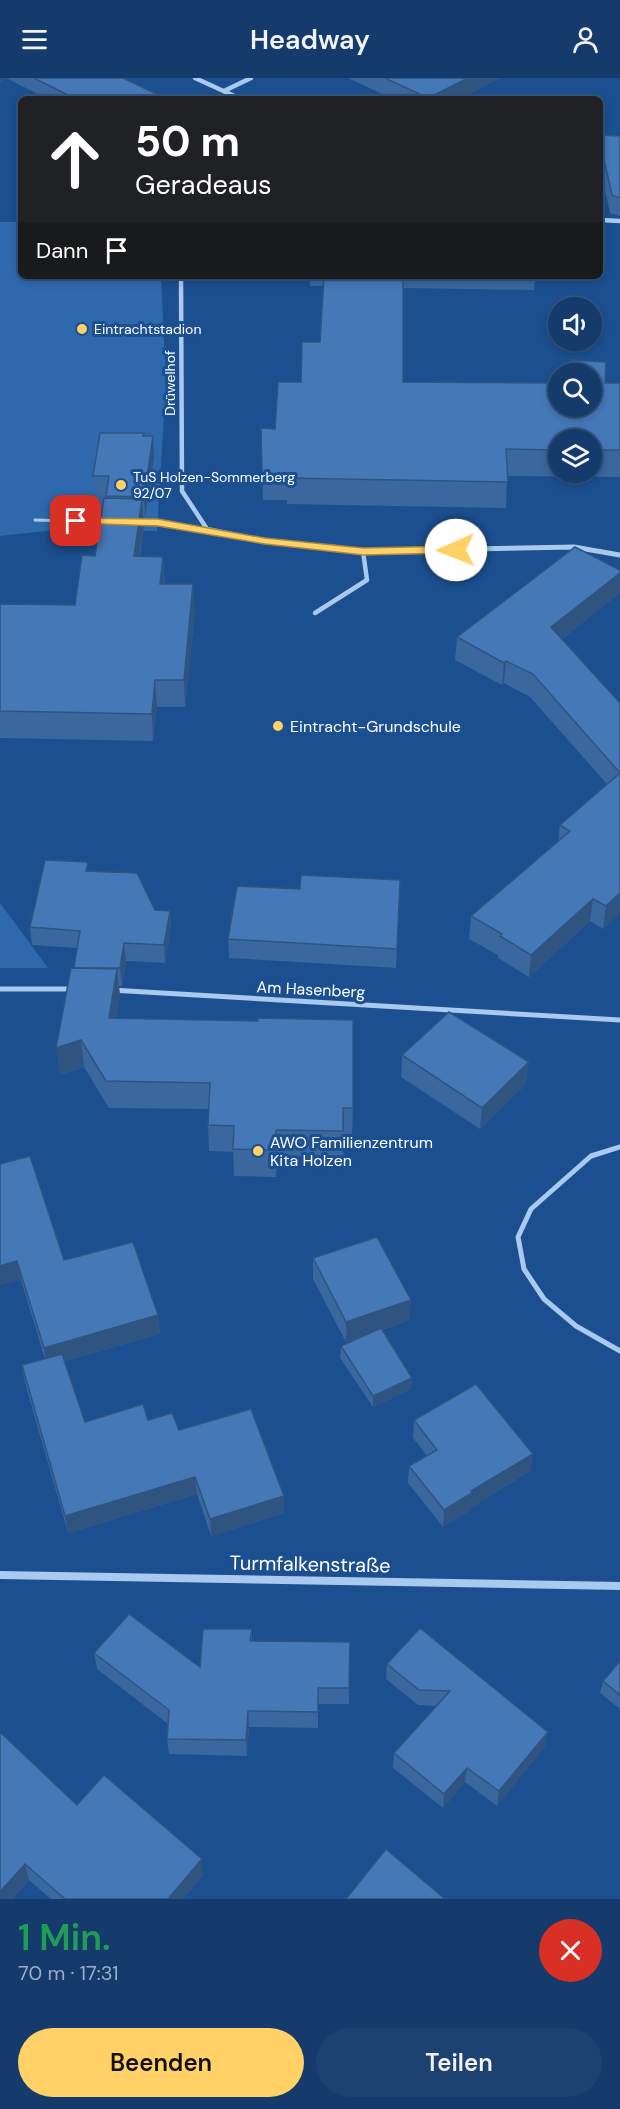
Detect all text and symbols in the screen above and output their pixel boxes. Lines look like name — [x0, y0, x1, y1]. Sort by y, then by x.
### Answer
text: Headway — [250, 22, 370, 57]
icon: menu — [18, 23, 51, 56]
icon: person — [569, 23, 602, 56]
text: 50 m — [135, 114, 240, 169]
icon: ahead — [36, 120, 114, 198]
text: Geradeaus — [135, 167, 271, 202]
icon: arrive — [100, 234, 133, 267]
text: Dann — [36, 236, 88, 265]
map controls — [548, 297, 602, 483]
button: sound — [548, 297, 602, 351]
place label: Eintrachtstadion — [94, 320, 201, 338]
marker: Eintrachtstadion — [75, 322, 89, 336]
street label: Drüwelhof — [161, 350, 179, 416]
button: search — [548, 363, 602, 417]
button: layers — [548, 429, 602, 483]
place label: TuS Holzen-Sommerberg 92/07 — [133, 468, 295, 502]
marker: TuS Holzen-Sommerberg 92/07 — [114, 478, 128, 492]
pin — [50, 495, 101, 546]
icon: arrive — [59, 504, 92, 537]
position arrow — [424, 518, 488, 582]
place label: Eintracht-Grundschule — [290, 716, 461, 737]
marker: Eintracht-Grundschule — [271, 719, 285, 733]
street label: Am Hasenberg — [256, 976, 366, 1003]
place label: AWO Familienzentrum Kita Holzen — [270, 1132, 433, 1171]
marker: AWO Familienzentrum Kita Holzen — [251, 1144, 265, 1158]
street label: Turmfalkenstraße — [229, 1550, 391, 1578]
text: 1 Min. — [18, 1914, 110, 1961]
button: close — [539, 1919, 602, 1982]
text: 70 m · 17:31 — [18, 1960, 119, 1986]
button: Beenden — [18, 2028, 304, 2097]
button: Teilen — [316, 2028, 602, 2097]

